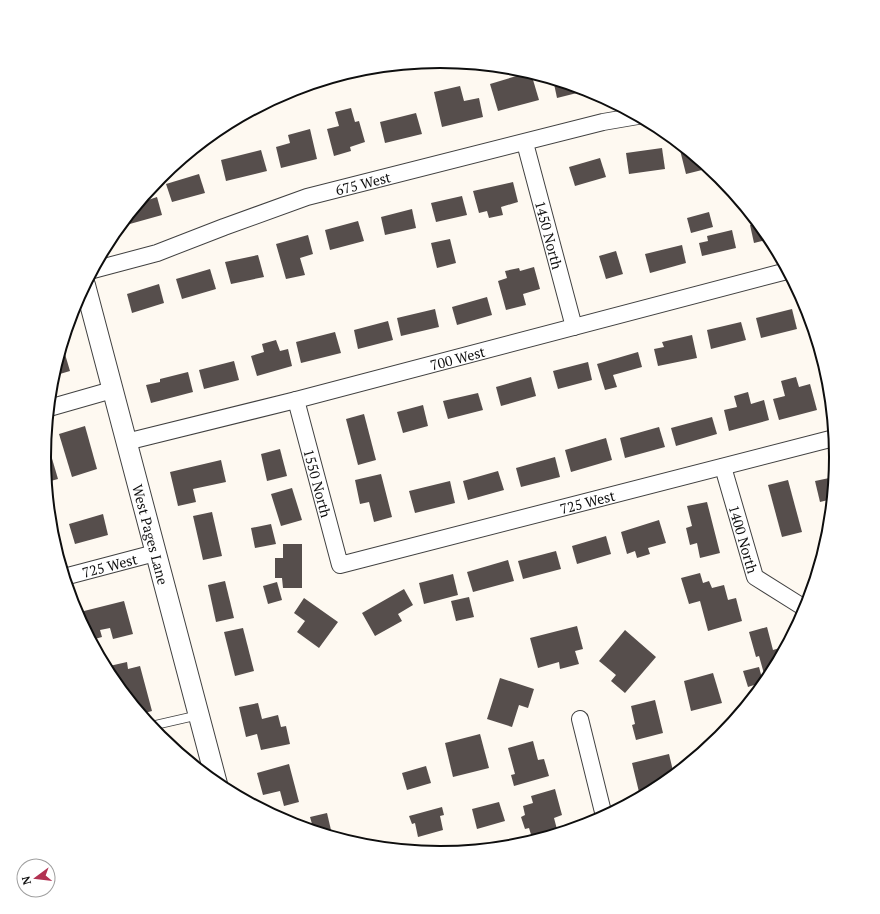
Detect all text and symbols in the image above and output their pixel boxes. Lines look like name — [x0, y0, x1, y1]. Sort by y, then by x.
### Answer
street label: 675 West — [333, 167, 393, 199]
street label: 1450 North — [531, 198, 568, 271]
street label: 700 West — [428, 341, 488, 374]
street label: 1550 North — [300, 447, 336, 519]
street label: West Pages Lane — [129, 482, 173, 587]
street label: 725 West — [558, 485, 618, 518]
street label: 1400 North — [725, 503, 763, 575]
street label: 725 West — [80, 548, 140, 581]
north arrow — [16, 858, 56, 898]
text: N — [18, 874, 34, 886]

